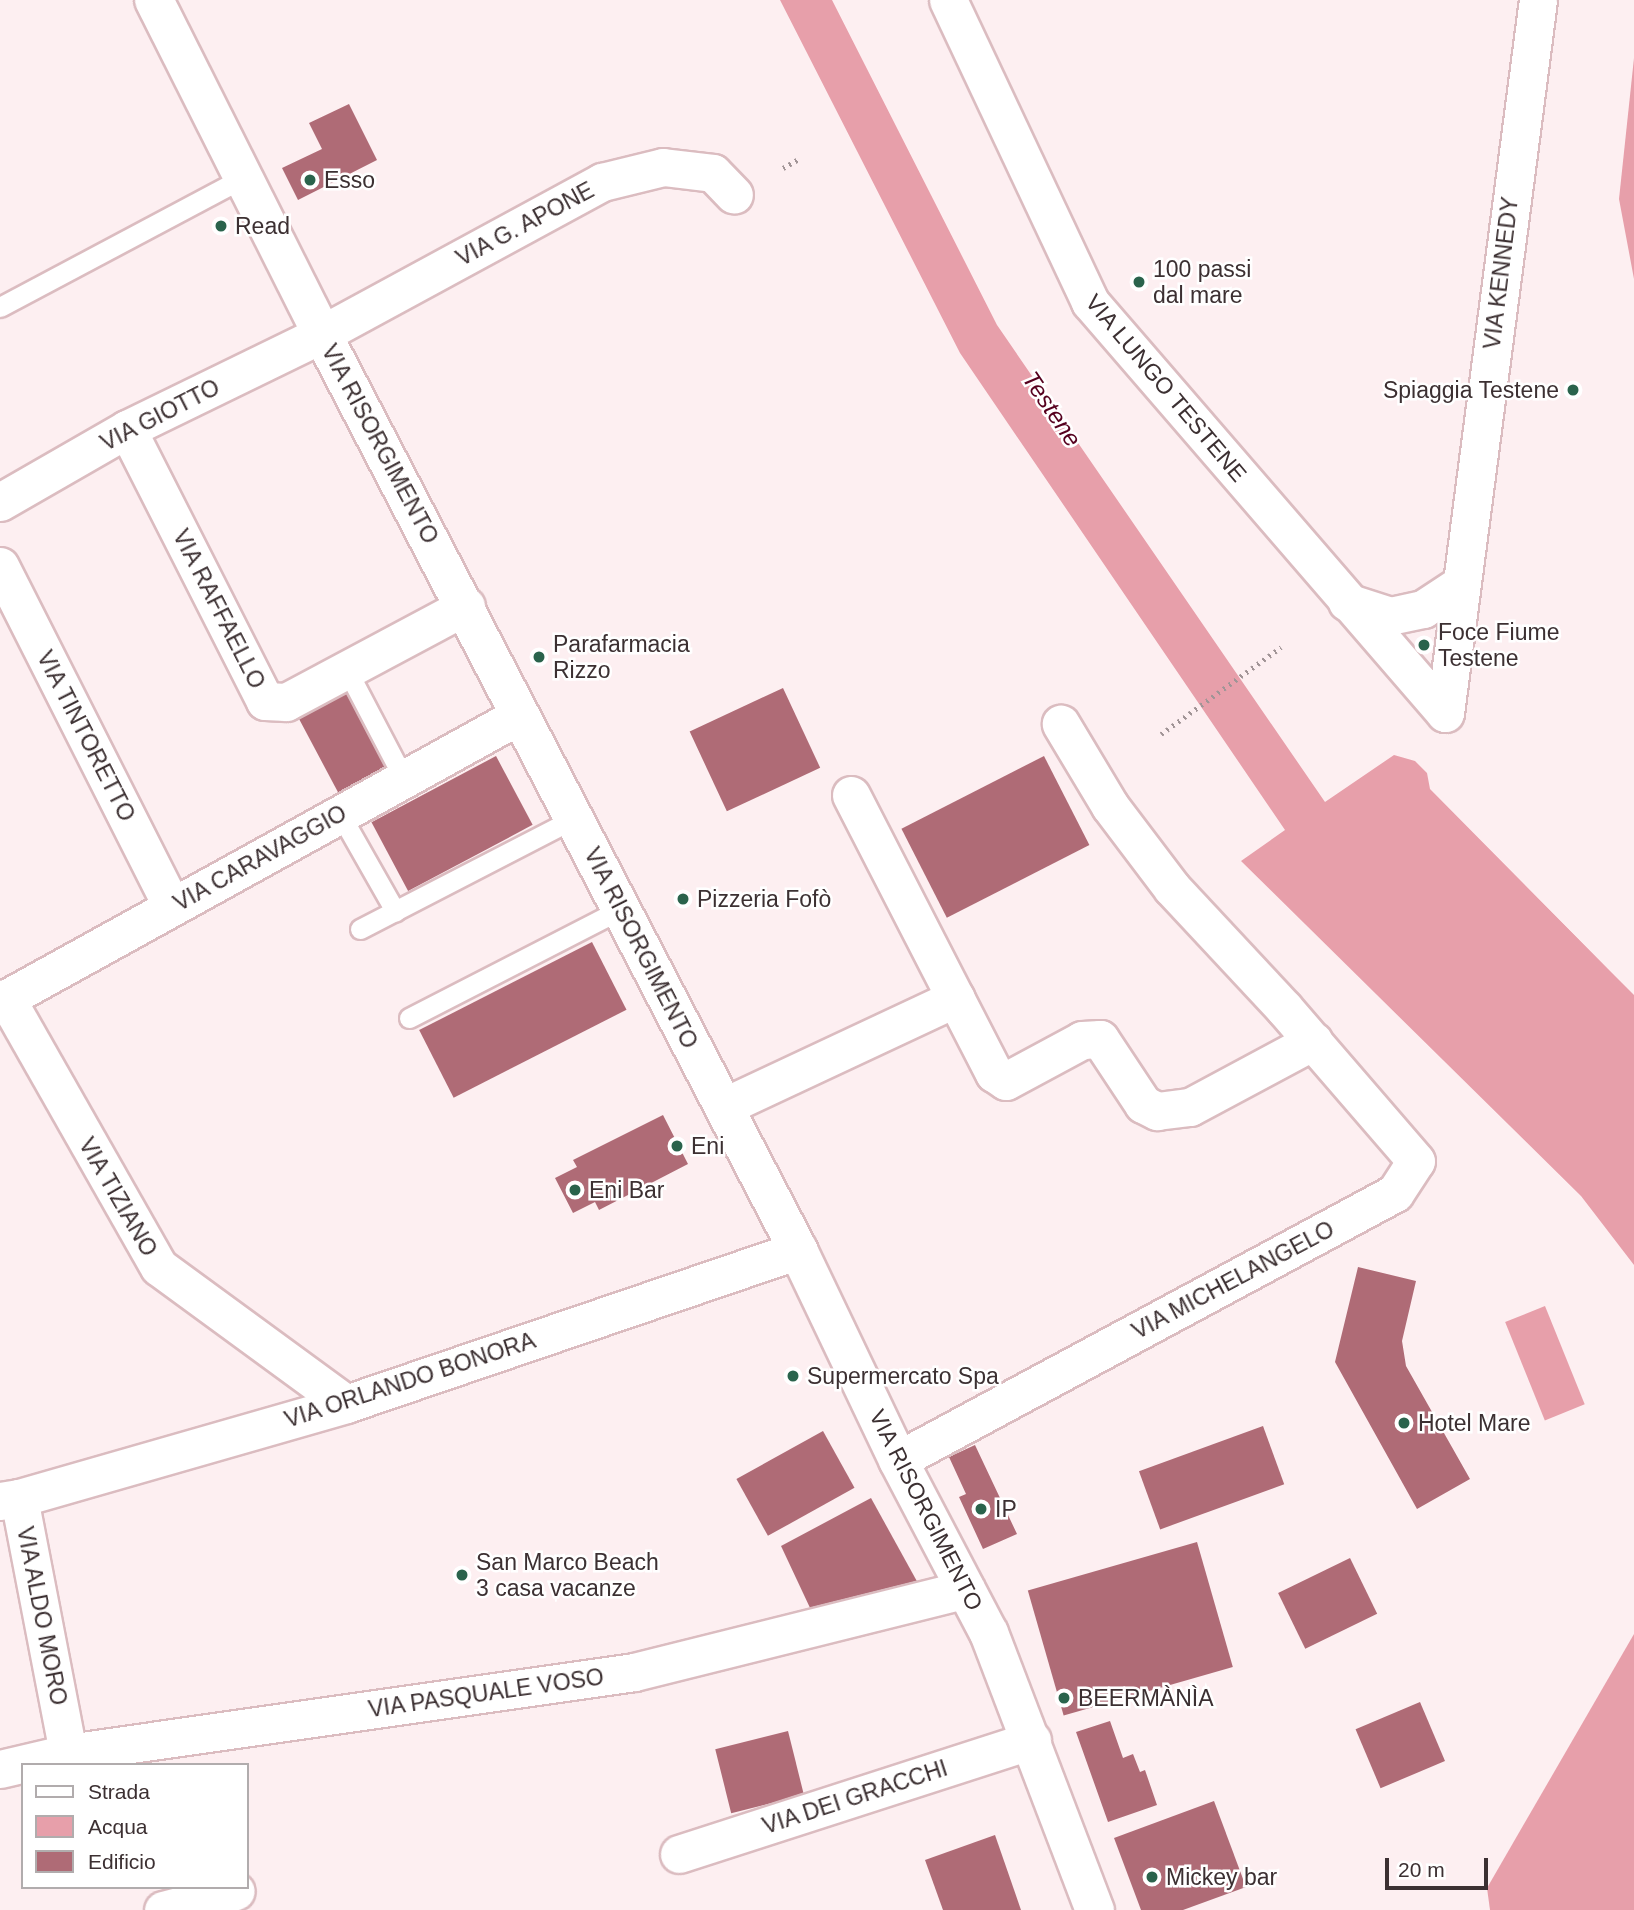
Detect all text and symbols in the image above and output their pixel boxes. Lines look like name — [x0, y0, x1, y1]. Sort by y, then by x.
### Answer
place label: Esso — [324, 166, 375, 194]
marker: Esso — [302, 172, 318, 188]
street label: VIA G. APONE — [450, 176, 600, 272]
street label: VIA KENNEDY — [1478, 195, 1524, 351]
place label: Read — [235, 212, 290, 240]
marker: Read — [213, 218, 229, 234]
place label: 100 passi dal mare — [1153, 255, 1251, 309]
marker: 100 passi dal mare — [1131, 274, 1147, 290]
street label: VIA LUNGO TESTENE — [1079, 288, 1253, 488]
street label: VIA RISORGIMENTO — [315, 339, 445, 549]
water label: Testene — [1016, 366, 1088, 452]
street label: VIA GIOTTO — [95, 373, 225, 457]
place label: Spiaggia Testene — [1383, 376, 1559, 404]
marker: Spiaggia Testene — [1565, 382, 1581, 398]
street label: VIA RAFFAELLO — [167, 524, 271, 694]
place label: Foce Fiume Testene — [1438, 618, 1559, 672]
place label: Parafarmacia Rizzo — [553, 630, 690, 684]
marker: Foce Fiume Testene — [1416, 637, 1432, 653]
street label: VIA TINTORETTO — [31, 645, 141, 827]
marker: Parafarmacia Rizzo — [531, 649, 547, 665]
street label: VIA CARAVAGGIO — [168, 799, 352, 917]
street label: VIA RISORGIMENTO — [578, 842, 704, 1054]
place label: Pizzeria Fofò — [697, 885, 831, 913]
marker: Pizzeria Fofò — [675, 891, 691, 907]
street label: VIA TIZIANO — [73, 1132, 163, 1262]
place label: Eni — [691, 1132, 724, 1160]
marker: Eni — [669, 1138, 685, 1154]
place label: Eni Bar — [589, 1176, 664, 1204]
marker: Eni Bar — [567, 1182, 583, 1198]
street label: VIA MICHELANGELO — [1127, 1215, 1339, 1345]
street label: VIA ORLANDO BONORA — [281, 1326, 539, 1434]
place label: Supermercato Spa — [807, 1362, 999, 1390]
marker: Supermercato Spa — [785, 1368, 801, 1384]
street label: VIA RISORGIMENTO — [863, 1404, 989, 1616]
place label: Hotel Mare — [1418, 1409, 1530, 1437]
marker: Hotel Mare — [1396, 1415, 1412, 1431]
place label: IP — [995, 1495, 1017, 1523]
marker: IP — [973, 1501, 989, 1517]
street label: VIA ALDO MORO — [11, 1523, 73, 1709]
place label: San Marco Beach 3 casa vacanze — [476, 1548, 659, 1602]
marker: San Marco Beach 3 casa vacanze — [454, 1567, 470, 1583]
street label: VIA PASQUALE VOSO — [366, 1663, 606, 1723]
place label: BEERMÀNÌA — [1078, 1684, 1213, 1712]
marker: BEERMÀNÌA — [1056, 1690, 1072, 1706]
street label: VIA DEI GRACCHI — [758, 1754, 952, 1840]
legend — [21, 1763, 248, 1889]
text: Strada — [88, 1780, 150, 1803]
text: Acqua — [88, 1815, 148, 1838]
scale bar — [1389, 1843, 1492, 1887]
text: Edificio — [88, 1850, 156, 1873]
text: 20 m — [1398, 1858, 1445, 1881]
place label: Mickey bar — [1166, 1863, 1277, 1891]
marker: Mickey bar — [1144, 1869, 1160, 1885]

